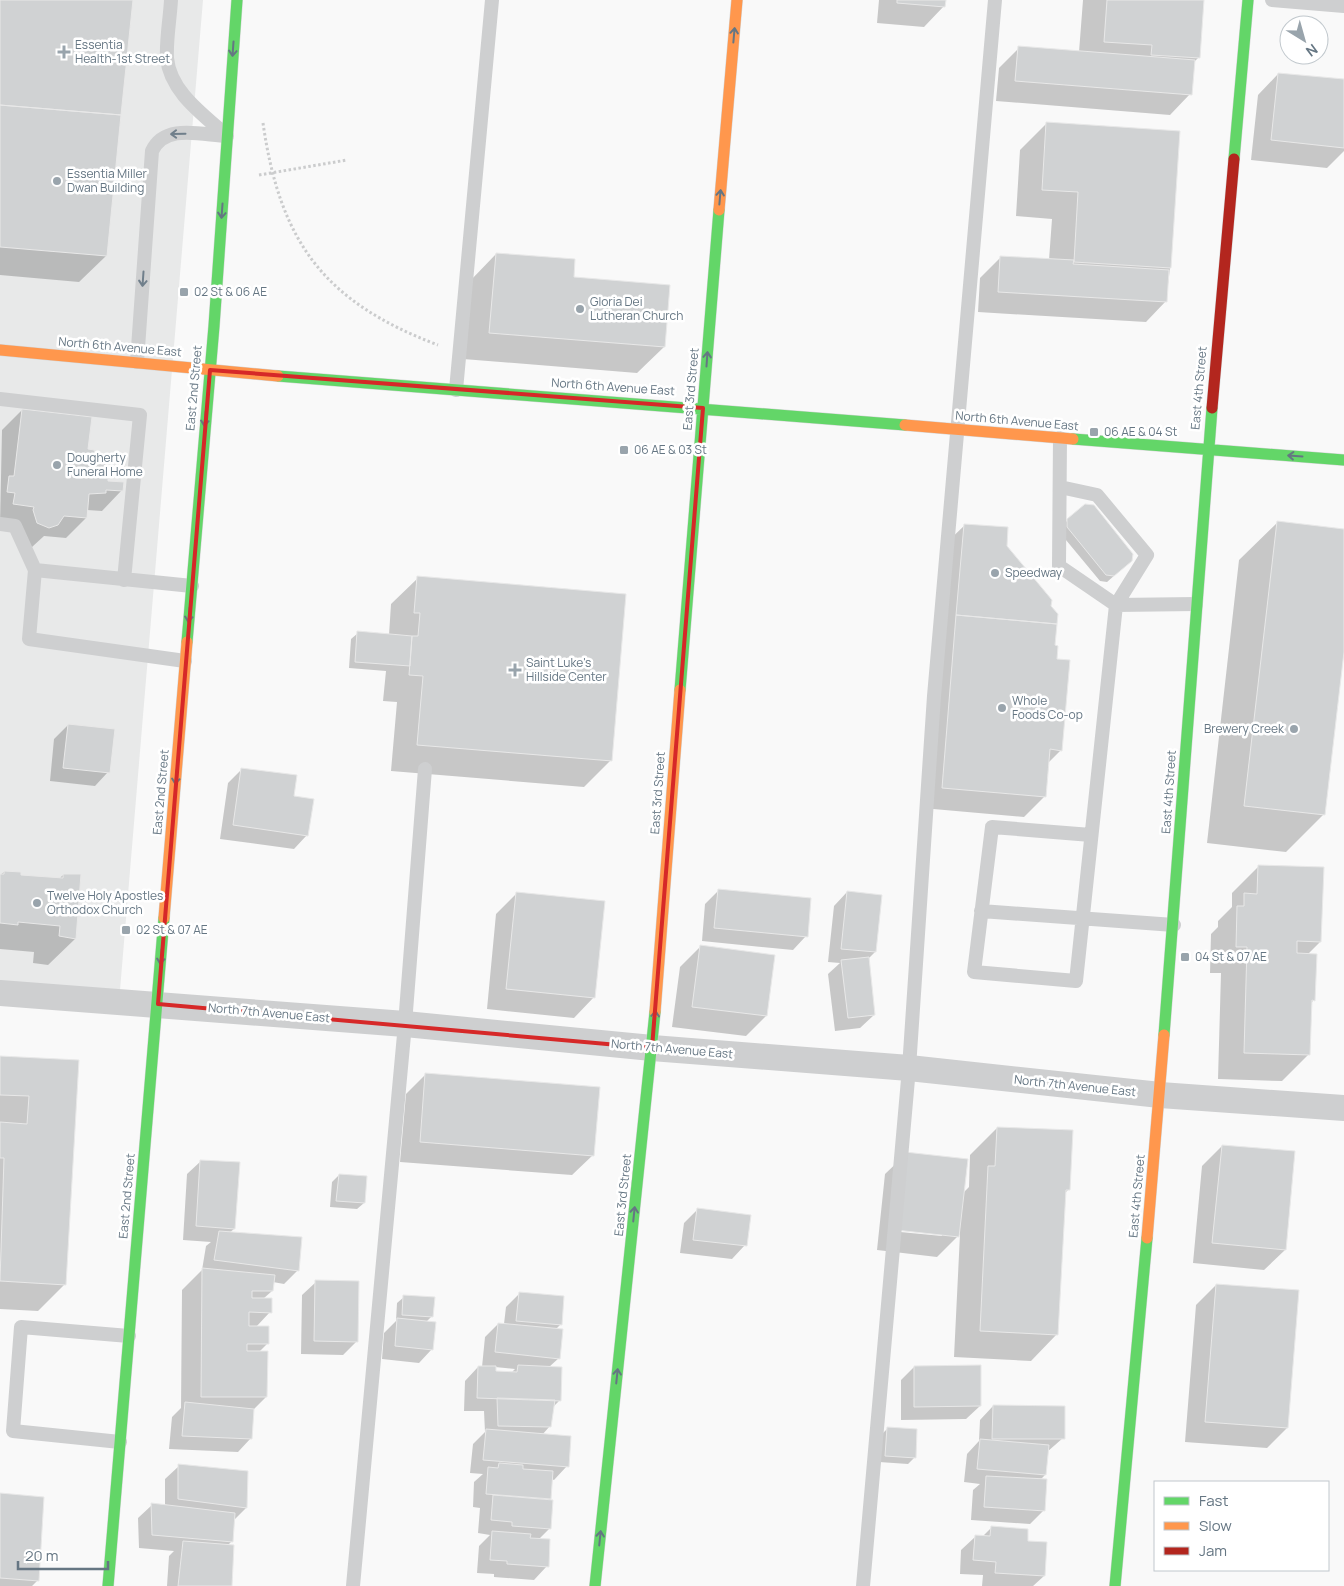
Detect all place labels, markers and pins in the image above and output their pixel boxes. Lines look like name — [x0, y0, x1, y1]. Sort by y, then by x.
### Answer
place label: Essentia Health-1st Street — [75, 36, 170, 67]
marker: Essentia Health-1st Street — [57, 45, 71, 59]
place label: Essentia Miller Dwan Building — [67, 165, 148, 196]
marker: Essentia Miller Dwan Building — [51, 175, 63, 187]
place label: 02 St & 06 AE — [194, 283, 267, 300]
marker: 02 St & 06 AE — [178, 286, 190, 298]
place label: Gloria Dei Lutheran Church — [590, 293, 683, 324]
marker: Gloria Dei Lutheran Church — [574, 303, 586, 315]
place label: 06 AE & 04 St — [1104, 423, 1177, 440]
marker: 06 AE & 04 St — [1088, 426, 1100, 438]
place label: 06 AE & 03 St — [634, 441, 707, 458]
marker: 06 AE & 03 St — [618, 444, 630, 456]
place label: Dougherty Funeral Home — [67, 449, 143, 480]
marker: Dougherty Funeral Home — [51, 459, 63, 471]
place label: Speedway — [1005, 564, 1063, 581]
marker: Speedway — [989, 567, 1001, 579]
place label: Saint Luke's Hillside Center — [526, 654, 607, 685]
marker: Saint Luke's Hillside Center — [508, 663, 522, 677]
place label: Whole Foods Co-op — [1012, 692, 1083, 723]
marker: Whole Foods Co-op — [996, 702, 1008, 714]
place label: Brewery Creek — [1204, 720, 1285, 737]
marker: Brewery Creek — [1288, 723, 1300, 735]
place label: Twelve Holy Apostles Orthodox Church — [47, 887, 163, 918]
marker: Twelve Holy Apostles Orthodox Church — [31, 897, 43, 909]
place label: 02 St & 07 AE — [136, 921, 208, 938]
marker: 02 St & 07 AE — [120, 924, 132, 936]
place label: 04 St & 07 AE — [1195, 948, 1267, 965]
marker: 04 St & 07 AE — [1179, 951, 1191, 963]

